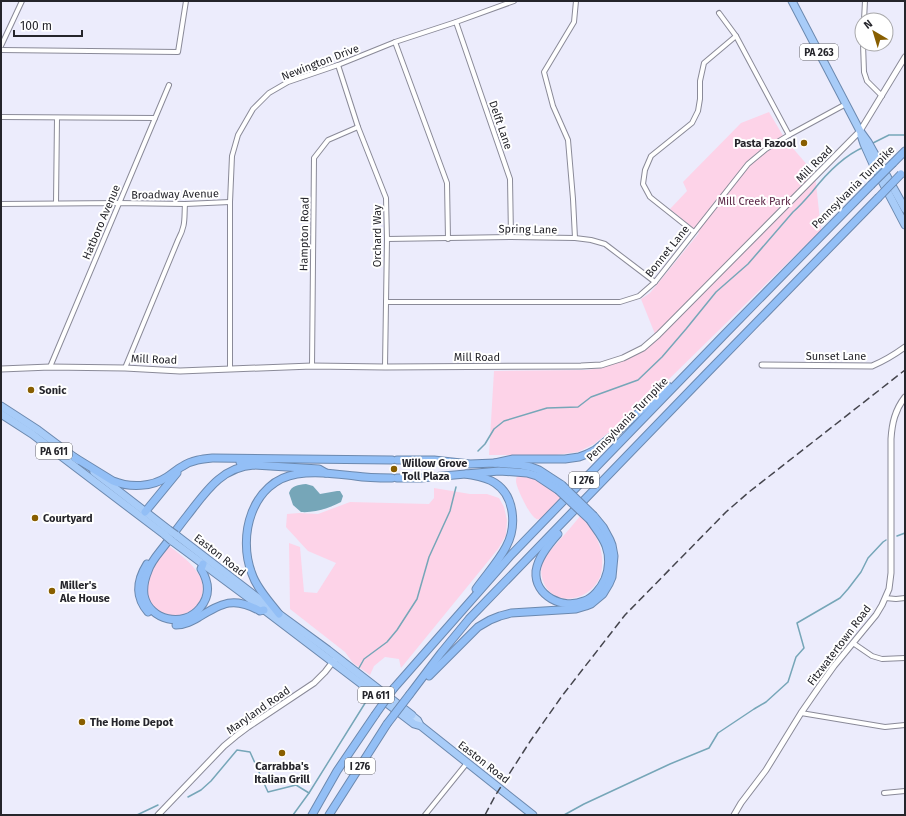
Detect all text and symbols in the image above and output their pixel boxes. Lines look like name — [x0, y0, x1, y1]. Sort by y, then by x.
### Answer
scale bar — [14, 12, 82, 38]
north arrow — [854, 12, 894, 52]
text: N — [861, 17, 875, 32]
text: 100 m — [20, 19, 52, 33]
street label: Newington Drive — [280, 42, 361, 83]
road number: PA 263 — [800, 44, 838, 60]
street label: Delft Lane — [486, 99, 515, 151]
place label: Pasta Fazool — [734, 137, 797, 150]
marker: Pasta Fazool — [799, 138, 809, 148]
street label: Mill Road — [793, 143, 835, 185]
street label: Pennsylvania Turnpike — [809, 143, 897, 231]
street label: Hatboro Avenue — [80, 183, 123, 262]
street label: Broadway Avenue — [131, 187, 219, 202]
park label: Mill Creek Park — [717, 195, 791, 208]
street label: Hampton Road — [297, 197, 312, 271]
street label: Orchard Way — [371, 204, 384, 267]
street label: Spring Lane — [498, 222, 557, 237]
street label: Bonnet Lane — [643, 223, 692, 280]
street label: Sunset Lane — [806, 350, 866, 363]
street label: Mill Road — [454, 351, 500, 364]
street label: Mill Road — [131, 352, 177, 367]
street label: Pennsylvania Turnpike — [584, 375, 671, 464]
place label: Sonic — [39, 384, 67, 397]
marker: Sonic — [26, 385, 36, 395]
road number: PA 611 — [36, 443, 72, 459]
place label: Willow Grove Toll Plaza — [402, 457, 467, 483]
marker: Willow Grove Toll Plaza — [389, 464, 399, 474]
road number: I 276 — [569, 472, 599, 488]
place label: Courtyard — [43, 512, 93, 525]
marker: Courtyard — [30, 513, 40, 523]
street label: Easton Road — [191, 531, 248, 580]
place label: Miller's Ale House — [59, 579, 110, 605]
marker: Miller's Ale House — [47, 586, 57, 596]
street label: Fitzwatertown Road — [805, 602, 874, 688]
street label: Maryland Road — [224, 684, 293, 737]
road number: PA 611 — [358, 687, 394, 703]
place label: The Home Depot — [90, 716, 174, 729]
marker: The Home Depot — [77, 717, 87, 727]
street label: Easton Road — [455, 738, 512, 787]
marker: Carrabba's Italian Grill — [277, 748, 287, 758]
road number: I 276 — [345, 758, 375, 774]
place label: Carrabba's Italian Grill — [254, 760, 311, 786]

